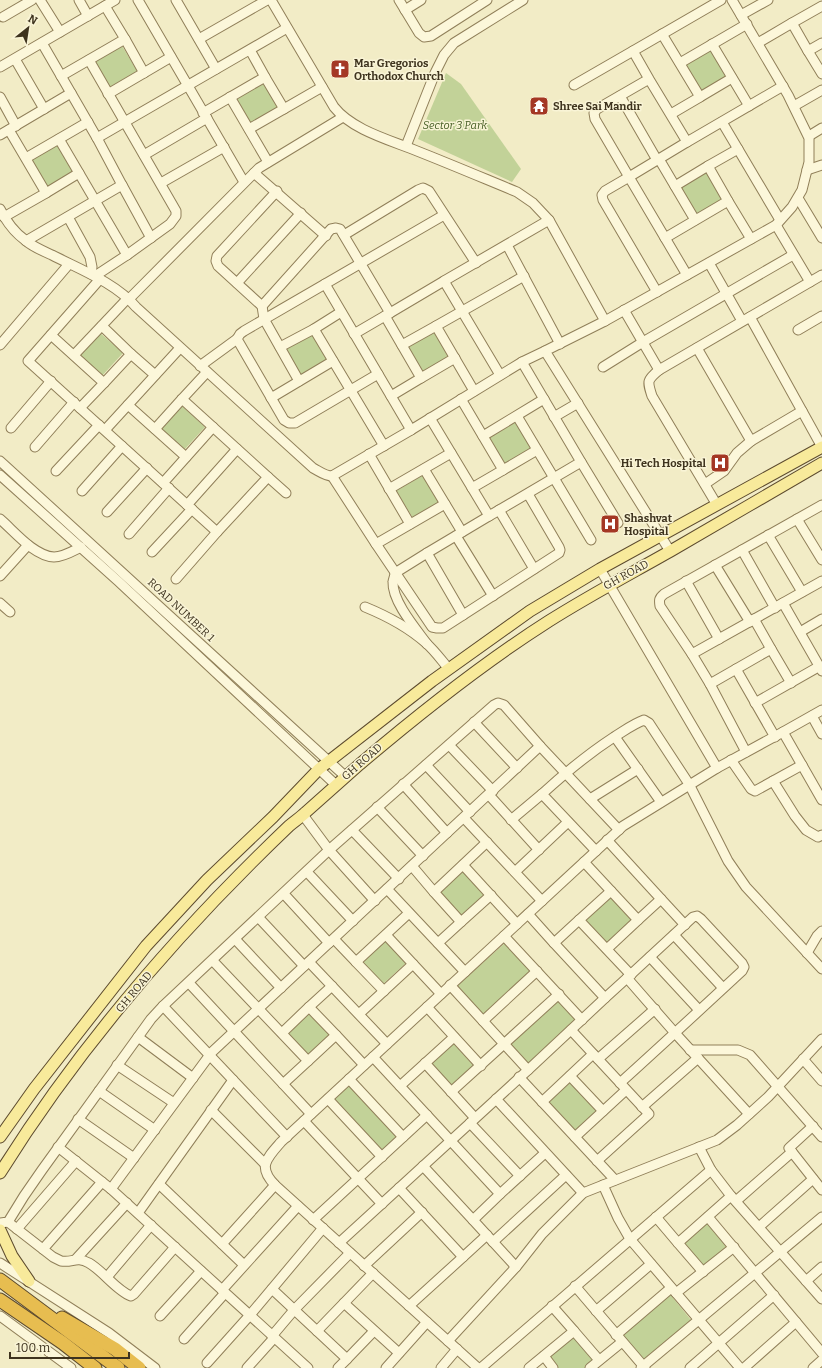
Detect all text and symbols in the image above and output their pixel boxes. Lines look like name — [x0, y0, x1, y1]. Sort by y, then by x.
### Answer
north arrow — [8, 8, 48, 48]
text: N — [26, 12, 40, 28]
place label: Mar Gregorios Orthodox Church — [354, 57, 444, 83]
church icon: Mar Gregorios Orthodox Church — [329, 58, 351, 80]
temple icon: Shree Sai Mandir — [528, 95, 550, 117]
place label: Shree Sai Mandir — [553, 100, 643, 113]
park label: Sector 3 Park — [423, 119, 488, 132]
hospital icon: Hi Tech Hospital — [709, 452, 731, 474]
place label: Hi Tech Hospital — [621, 457, 707, 470]
place label: Shashvat Hospital — [624, 512, 673, 538]
hospital icon: Shashvat Hospital — [599, 513, 621, 535]
street label: GH ROAD — [601, 557, 651, 593]
street label: ROAD NUMBER 1 — [145, 576, 217, 645]
street label: GH ROAD — [339, 741, 385, 783]
street label: GH ROAD — [113, 969, 155, 1015]
scale bar — [10, 1334, 129, 1360]
text: 100 m — [16, 1341, 51, 1355]

